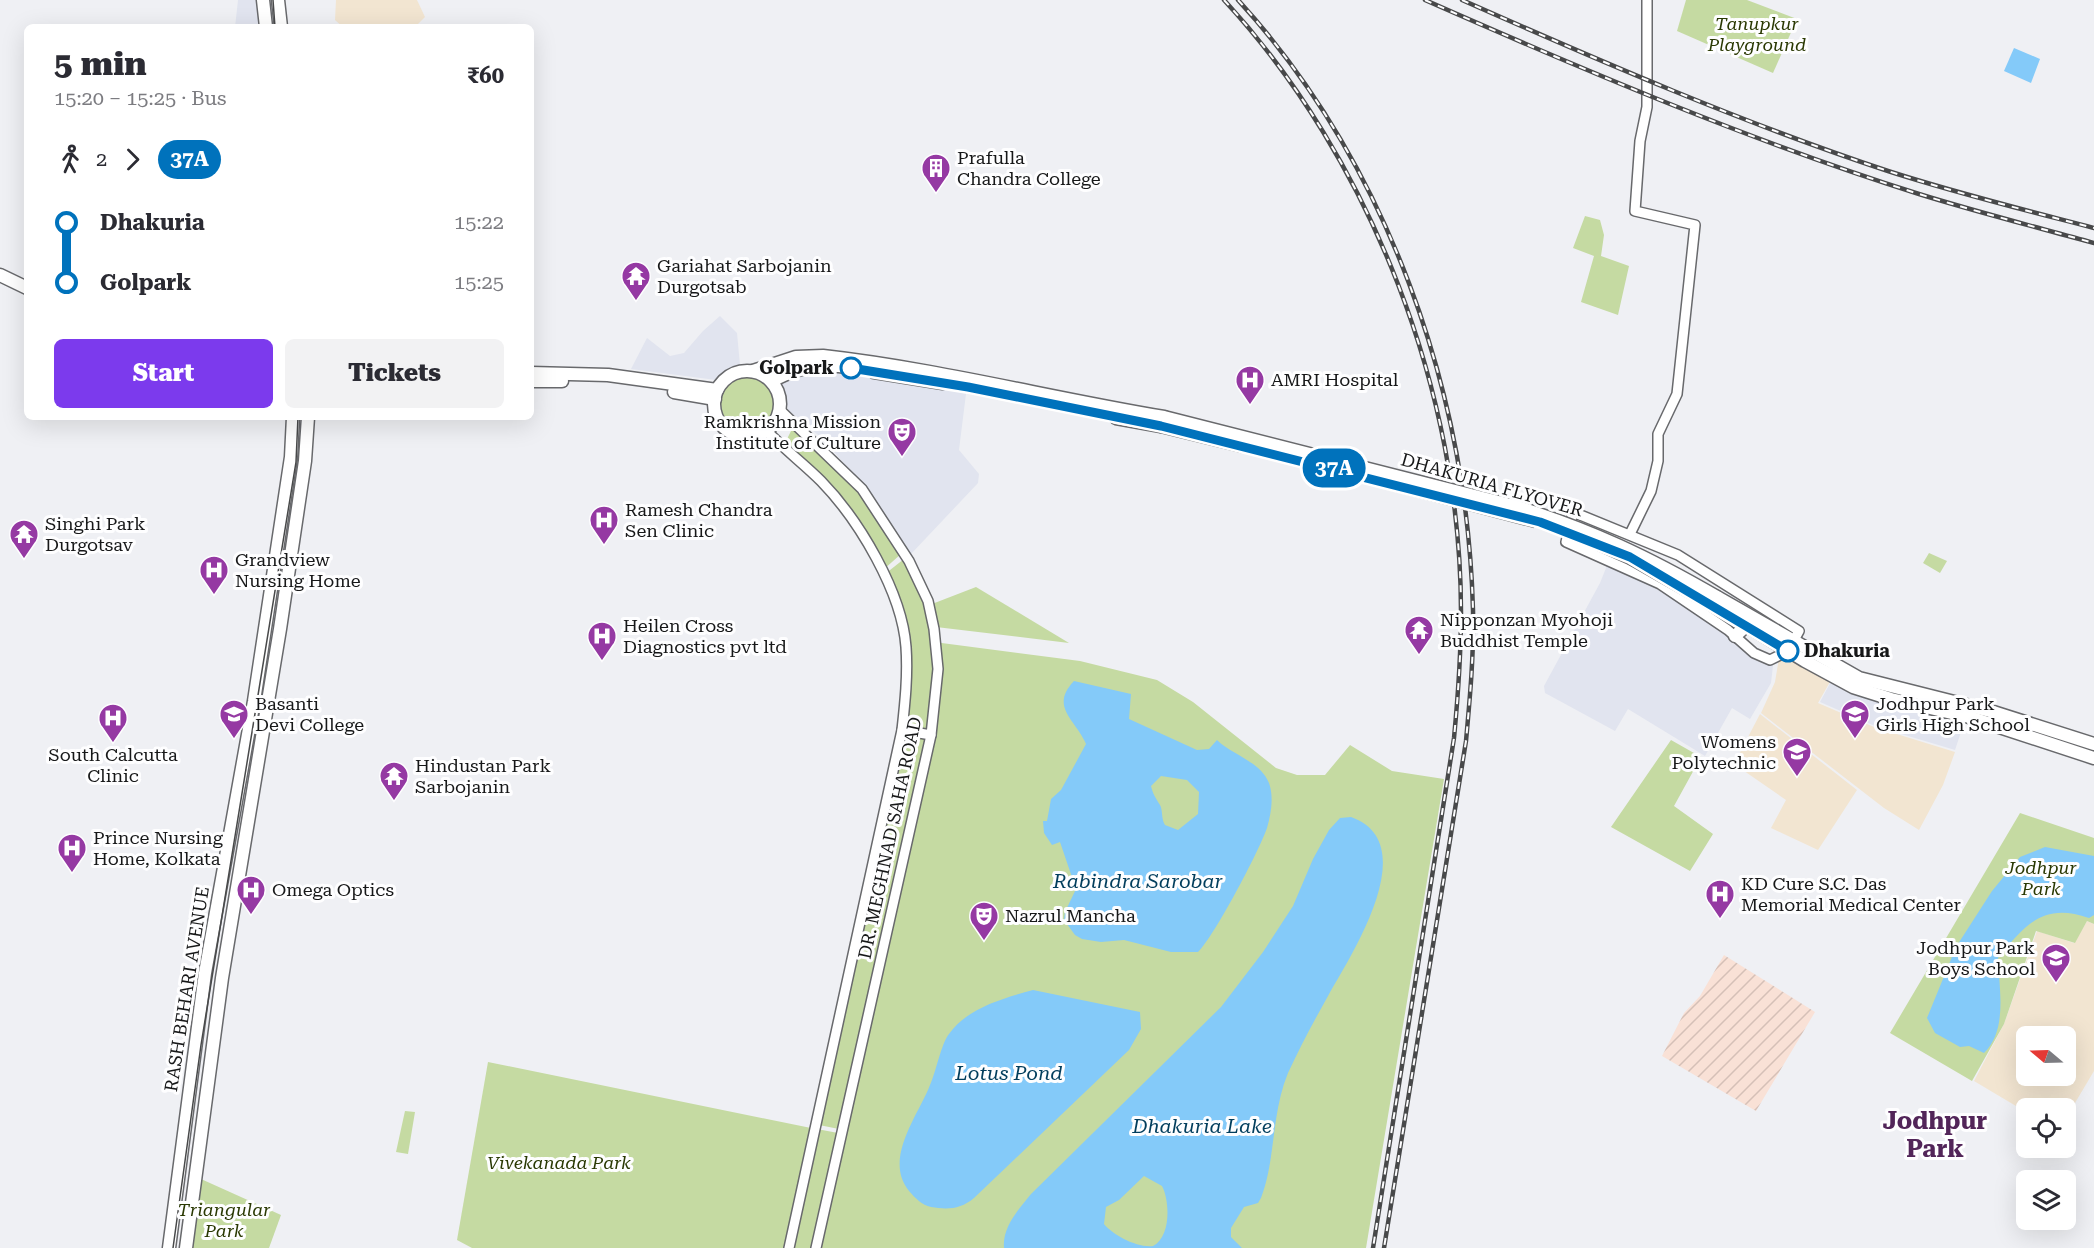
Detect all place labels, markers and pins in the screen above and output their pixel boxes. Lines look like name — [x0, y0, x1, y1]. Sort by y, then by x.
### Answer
place label: Prafulla Chandra College — [957, 147, 1101, 189]
building icon: Prafulla Chandra College — [920, 152, 952, 194]
place label: Gariahat Sarbojanin Durgotsab — [657, 255, 832, 297]
temple icon: Gariahat Sarbojanin Durgotsab — [620, 260, 652, 302]
place label: Golpark — [759, 357, 835, 378]
marker: Golpark — [840, 357, 862, 379]
hospital icon: AMRI Hospital — [1234, 364, 1266, 406]
place label: AMRI Hospital — [1271, 369, 1399, 390]
place label: Ramkrishna Mission Institute of Culture — [704, 411, 881, 453]
theatre icon: Ramkrishna Mission Institute of Culture — [886, 416, 918, 458]
place label: Ramesh Chandra Sen Clinic — [625, 499, 773, 541]
hospital icon: Ramesh Chandra Sen Clinic — [588, 504, 620, 546]
place label: Singhi Park Durgotsav — [45, 513, 145, 555]
temple icon: Singhi Park Durgotsav — [8, 518, 40, 560]
place label: Grandview Nursing Home — [235, 549, 361, 591]
hospital icon: Grandview Nursing Home — [198, 554, 230, 596]
place label: Nipponzan Myohoji Buddhist Temple — [1440, 609, 1613, 651]
temple icon: Nipponzan Myohoji Buddhist Temple — [1403, 614, 1435, 656]
place label: Heilen Cross Diagnostics pvt ltd — [623, 615, 787, 657]
hospital icon: Heilen Cross Diagnostics pvt ltd — [586, 620, 618, 662]
marker: Dhakuria — [1777, 640, 1799, 662]
place label: Dhakuria — [1804, 640, 1890, 661]
place label: Basanti Devi College — [255, 693, 364, 735]
place label: Jodhpur Park Girls High School — [1876, 693, 2030, 735]
school or university icon: Basanti Devi College — [218, 698, 250, 740]
school or university icon: Jodhpur Park Girls High School — [1839, 698, 1871, 740]
hospital icon: South Calcutta Clinic — [97, 702, 129, 744]
place label: Womens Polytechnic — [1671, 731, 1776, 773]
school or university icon: Womens Polytechnic — [1781, 736, 1813, 778]
place label: South Calcutta Clinic — [48, 744, 178, 786]
place label: Hindustan Park Sarbojanin — [415, 755, 551, 797]
temple icon: Hindustan Park Sarbojanin — [378, 760, 410, 802]
place label: Prince Nursing Home, Kolkata — [93, 827, 224, 869]
hospital icon: Prince Nursing Home, Kolkata — [56, 832, 88, 874]
place label: KD Cure S.C. Das Memorial Medical Center — [1741, 873, 1961, 915]
hospital icon: Omega Optics — [235, 874, 267, 916]
hospital icon: KD Cure S.C. Das Memorial Medical Center — [1704, 878, 1736, 920]
place label: Omega Optics — [272, 879, 394, 900]
theatre icon: Nazrul Mancha — [968, 900, 1000, 942]
place label: Nazrul Mancha — [1005, 905, 1136, 926]
place label: Jodhpur Park Boys School — [1916, 937, 2035, 979]
school or university icon: Jodhpur Park Boys School — [2040, 942, 2072, 984]

